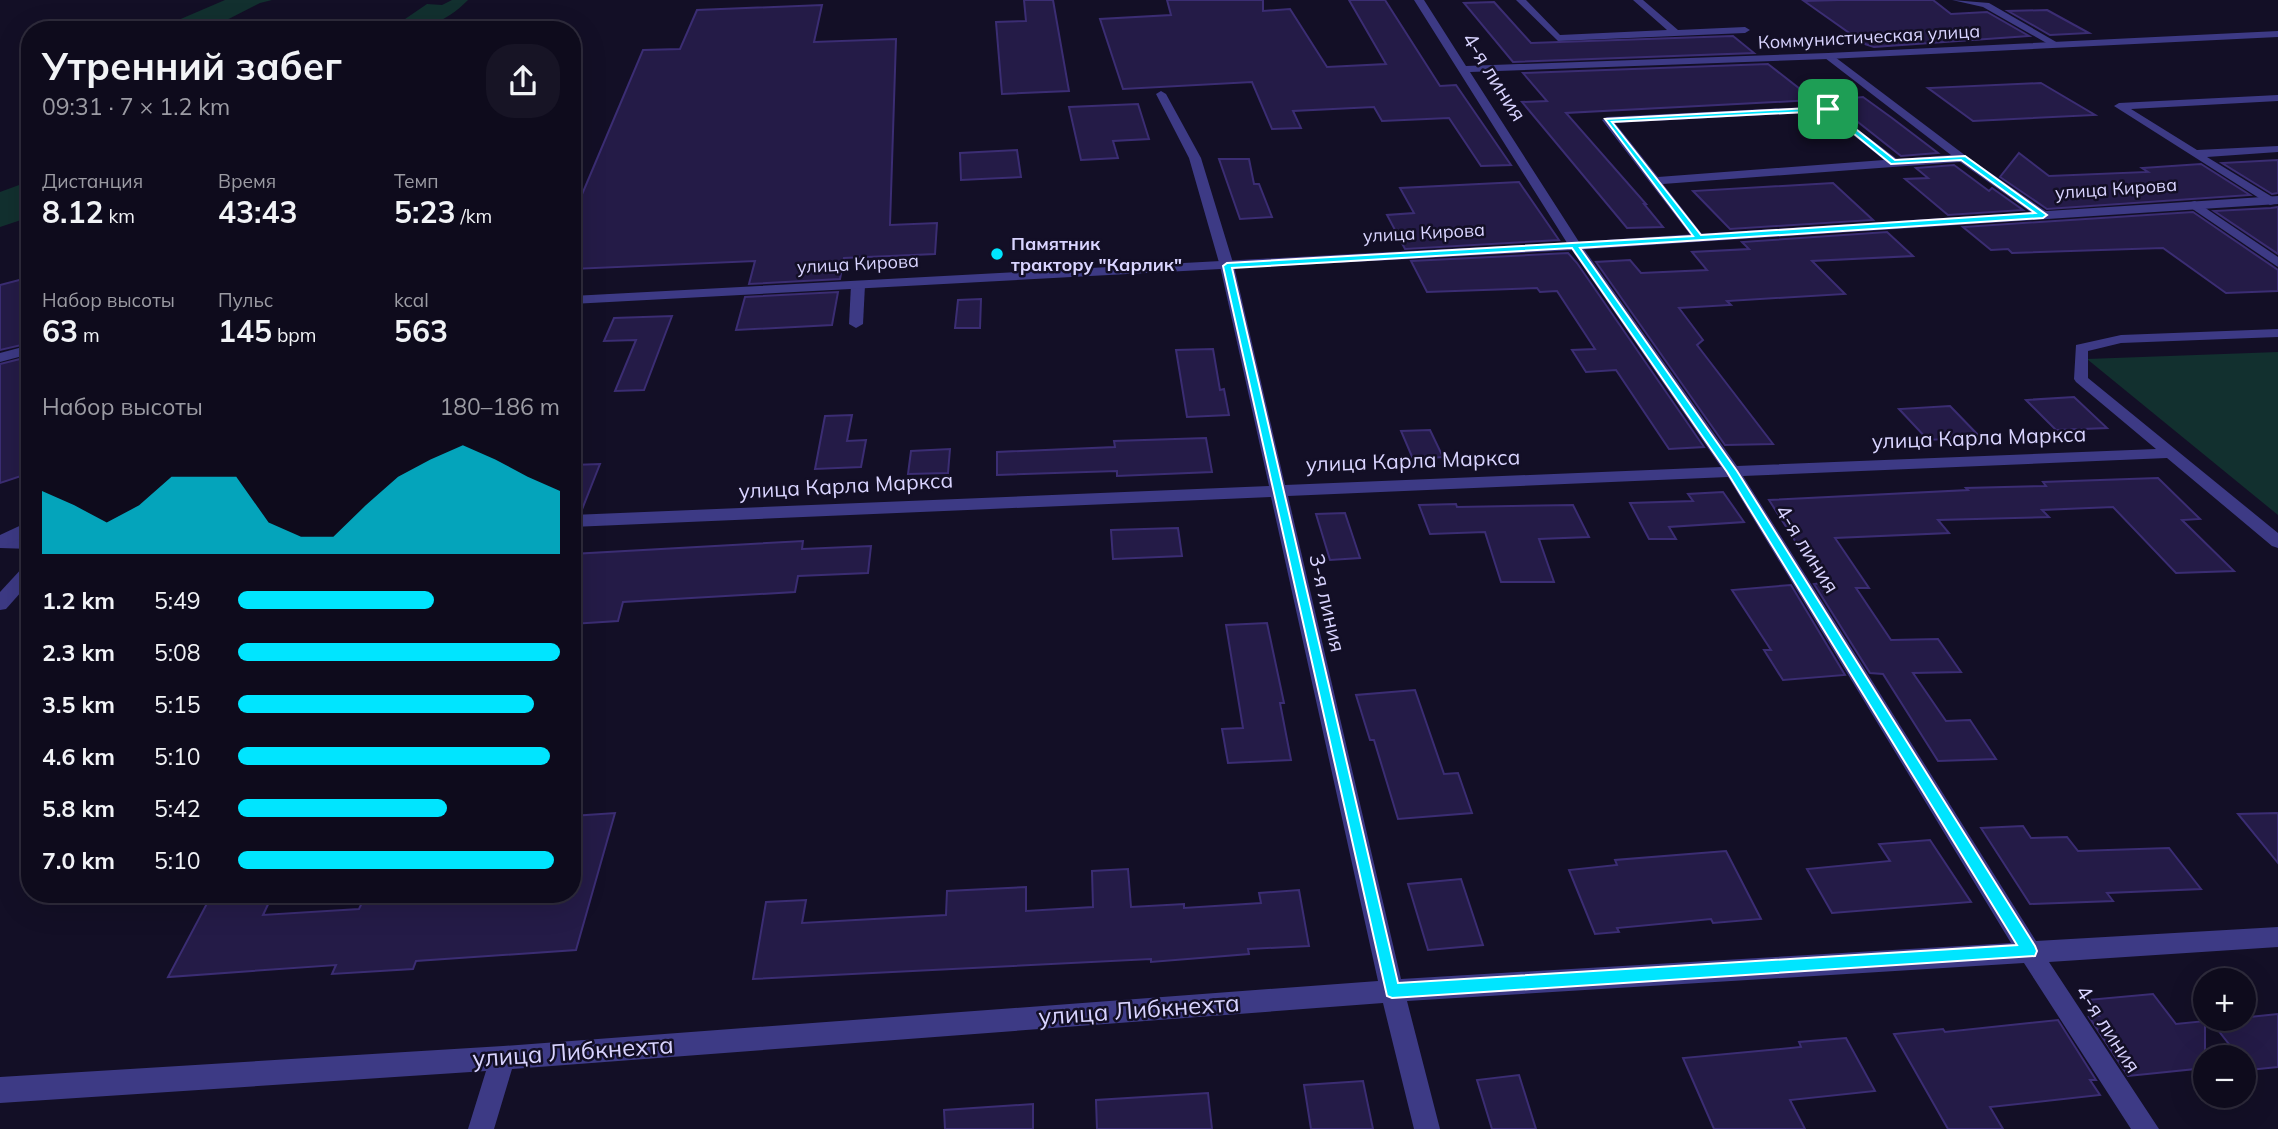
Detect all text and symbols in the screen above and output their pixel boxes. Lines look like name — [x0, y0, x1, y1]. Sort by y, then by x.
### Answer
street label: Коммунистическая улица — [1757, 19, 1981, 54]
street label: 4-я линия — [1457, 27, 1532, 126]
text: Утренний забег — [42, 42, 342, 90]
button: share — [486, 44, 560, 118]
pin — [1798, 79, 1858, 139]
icon: arrive — [1809, 90, 1847, 128]
text: 09:31 · 7 × 1.2 km — [42, 92, 230, 121]
text: Дистанция — [42, 169, 143, 193]
text: Время — [218, 169, 276, 193]
text: Темп — [394, 169, 439, 193]
street label: улица Кирова — [2054, 173, 2178, 204]
text: 8.12 — [42, 193, 103, 231]
text: 43:43 — [218, 193, 297, 231]
text: 5:23 — [394, 193, 455, 231]
text: km — [103, 204, 135, 228]
text: /km — [455, 204, 492, 228]
street label: улица Кирова — [1362, 218, 1486, 247]
place label: Памятник трактору "Карлик" — [1011, 232, 1182, 276]
marker: Памятник трактору "Карлик" — [989, 246, 1005, 262]
street label: улица Кирова — [796, 249, 920, 278]
text: Набор высоты — [42, 288, 175, 312]
text: Пульс — [218, 288, 273, 312]
text: kcal — [394, 288, 429, 312]
text: 63 — [42, 312, 78, 350]
text: 145 — [218, 312, 272, 350]
text: 563 — [394, 312, 448, 350]
text: m — [78, 323, 100, 347]
text: bpm — [272, 323, 316, 347]
text: Набор высоты — [42, 392, 203, 421]
text: 180–186 m — [439, 392, 560, 421]
street label: улица Карла Маркса — [1871, 420, 2087, 454]
street label: улица Карла Маркса — [1305, 443, 1521, 477]
street label: улица Карла Маркса — [738, 466, 954, 504]
street label: 4-я линия — [1770, 499, 1845, 598]
street label: 3-я линия — [1304, 551, 1352, 654]
text: 1.2 km — [42, 586, 115, 615]
text: 5:49 — [154, 586, 201, 615]
text: 2.3 km — [42, 638, 115, 667]
text: 5:08 — [154, 638, 201, 667]
text: 3.5 km — [42, 690, 115, 719]
text: 5:15 — [154, 690, 201, 719]
text: 4.6 km — [42, 742, 115, 771]
text: 5:10 — [154, 742, 201, 771]
text: 5.8 km — [42, 794, 115, 823]
text: 5:42 — [154, 794, 201, 823]
text: 7.0 km — [42, 846, 115, 875]
text: 5:10 — [154, 846, 201, 875]
map controls — [2193, 968, 2256, 1108]
button: + — [2193, 968, 2256, 1031]
street label: 4-я линия — [2071, 979, 2147, 1077]
street label: улица Либкнехта — [1037, 987, 1241, 1031]
street label: улица Либкнехта — [471, 1029, 675, 1073]
button: − — [2193, 1045, 2256, 1108]

